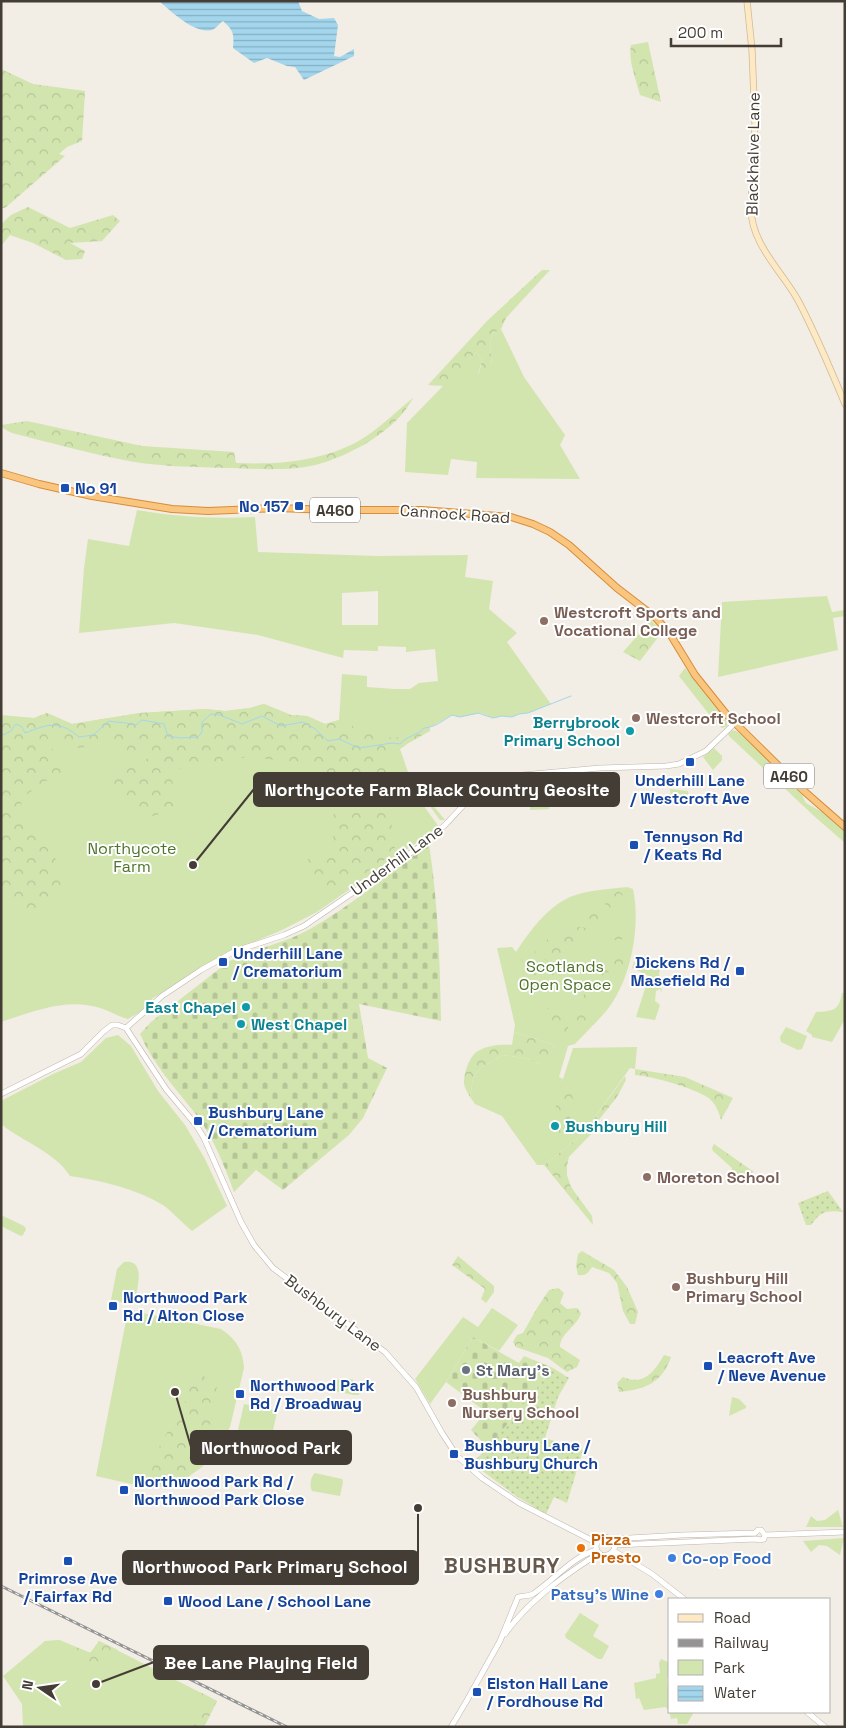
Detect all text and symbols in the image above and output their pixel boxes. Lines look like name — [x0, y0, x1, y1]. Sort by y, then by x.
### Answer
scale bar — [671, 15, 781, 47]
text: 200 m — [678, 23, 723, 42]
street label: Blackhalve Lane — [741, 92, 765, 216]
place label: No 91 — [75, 478, 117, 499]
marker: No 91 — [59, 482, 71, 494]
place label: No 157 — [239, 496, 289, 517]
road number: A460 — [310, 498, 360, 522]
marker: No 157 — [293, 500, 305, 512]
street label: Cannock Road — [399, 500, 511, 528]
place label: Westcroft Sports and Vocational College — [554, 602, 721, 641]
marker: Westcroft Sports and Vocational College — [538, 615, 550, 627]
place label: Westcroft School — [646, 708, 781, 729]
place label: Berrybrook Primary School — [504, 712, 620, 751]
marker: Westcroft School — [630, 712, 642, 724]
marker: Berrybrook Primary School — [624, 725, 636, 737]
marker: Underhill Lane / Westcroft Ave — [684, 756, 696, 768]
road number: A460 — [764, 764, 814, 788]
place label: Underhill Lane / Westcroft Ave — [629, 770, 750, 809]
callout: Northycote Farm Black Country Geosite — [254, 773, 619, 806]
text: Northycote Farm Black Country Geosite — [264, 778, 610, 801]
street label: Underhill Lane — [347, 819, 447, 901]
place label: Tennyson Rd / Keats Rd — [643, 826, 743, 865]
park label: Northycote Farm — [87, 838, 177, 877]
marker: Tennyson Rd / Keats Rd — [628, 839, 640, 851]
place label: Underhill Lane / Crematorium — [232, 943, 343, 982]
place label: Dickens Rd / Masefield Rd — [630, 952, 731, 991]
marker: Underhill Lane / Crematorium — [217, 956, 229, 968]
park label: Scotlands Open Space — [519, 956, 611, 995]
marker: Dickens Rd / Masefield Rd — [734, 965, 746, 977]
place label: East Chapel — [145, 997, 236, 1018]
marker: East Chapel — [240, 1001, 252, 1013]
place label: West Chapel — [251, 1014, 347, 1035]
marker: West Chapel — [235, 1018, 247, 1030]
place label: Bushbury Lane / Crematorium — [207, 1102, 324, 1141]
marker: Bushbury Lane / Crematorium — [192, 1115, 204, 1127]
place label: Bushbury Hill — [565, 1116, 667, 1137]
marker: Bushbury Hill — [549, 1120, 561, 1132]
place label: Moreton School — [657, 1167, 779, 1188]
marker: Moreton School — [641, 1171, 653, 1183]
place label: Bushbury Hill Primary School — [686, 1268, 802, 1307]
street label: Bushbury Lane — [280, 1270, 386, 1356]
marker: Bushbury Hill Primary School — [670, 1281, 682, 1293]
place label: Northwood Park Rd / Alton Close — [123, 1287, 247, 1326]
marker: Northwood Park Rd / Alton Close — [107, 1300, 119, 1312]
place label: Leacroft Ave / Neve Avenue — [717, 1347, 826, 1386]
place label: St Mary's — [476, 1360, 550, 1381]
marker: Leacroft Ave / Neve Avenue — [702, 1360, 714, 1372]
marker: St Mary's — [460, 1364, 472, 1376]
place label: Northwood Park Rd / Broadway — [250, 1375, 374, 1414]
place label: Bushbury Nursery School — [462, 1384, 579, 1423]
marker: Northwood Park Rd / Broadway — [234, 1388, 246, 1400]
marker: Bushbury Nursery School — [446, 1397, 458, 1409]
callout: Northwood Park — [191, 1431, 351, 1464]
place label: Bushbury Lane / Bushbury Church — [464, 1435, 598, 1474]
text: Northwood Park — [201, 1436, 341, 1459]
marker: Bushbury Lane / Bushbury Church — [448, 1448, 460, 1460]
place label: Northwood Park Rd / Northwood Park Close — [134, 1471, 305, 1510]
marker: Northwood Park Rd / Northwood Park Close — [118, 1484, 130, 1496]
place label: Pizza Presto — [591, 1529, 641, 1568]
marker: Pizza Presto — [575, 1542, 587, 1554]
place label: Co-op Food — [682, 1548, 771, 1569]
callout: Northwood Park Primary School — [123, 1551, 418, 1584]
district label: BUSHBURY — [444, 1552, 560, 1579]
marker: Co-op Food — [666, 1552, 678, 1564]
marker: Primrose Ave / Fairfax Rd — [62, 1555, 74, 1567]
text: Northwood Park Primary School — [132, 1555, 408, 1578]
place label: Primrose Ave / Fairfax Rd — [18, 1568, 118, 1607]
place label: Patsy's Wine — [551, 1584, 649, 1605]
marker: Patsy's Wine — [653, 1588, 665, 1600]
place label: Wood Lane / School Lane — [178, 1591, 371, 1612]
marker: Wood Lane / School Lane — [162, 1595, 174, 1607]
legend — [668, 1598, 831, 1713]
text: Road — [714, 1608, 751, 1627]
text: Railway — [714, 1633, 769, 1652]
callout: Bee Lane Playing Field — [154, 1646, 368, 1679]
text: Bee Lane Playing Field — [164, 1651, 358, 1674]
text: Park — [714, 1658, 745, 1677]
north arrow — [15, 1663, 65, 1713]
place label: Elston Hall Lane / Fordhouse Rd — [486, 1673, 608, 1712]
text: N — [18, 1678, 37, 1692]
text: Water — [714, 1683, 757, 1702]
marker: Elston Hall Lane / Fordhouse Rd — [471, 1686, 483, 1698]

